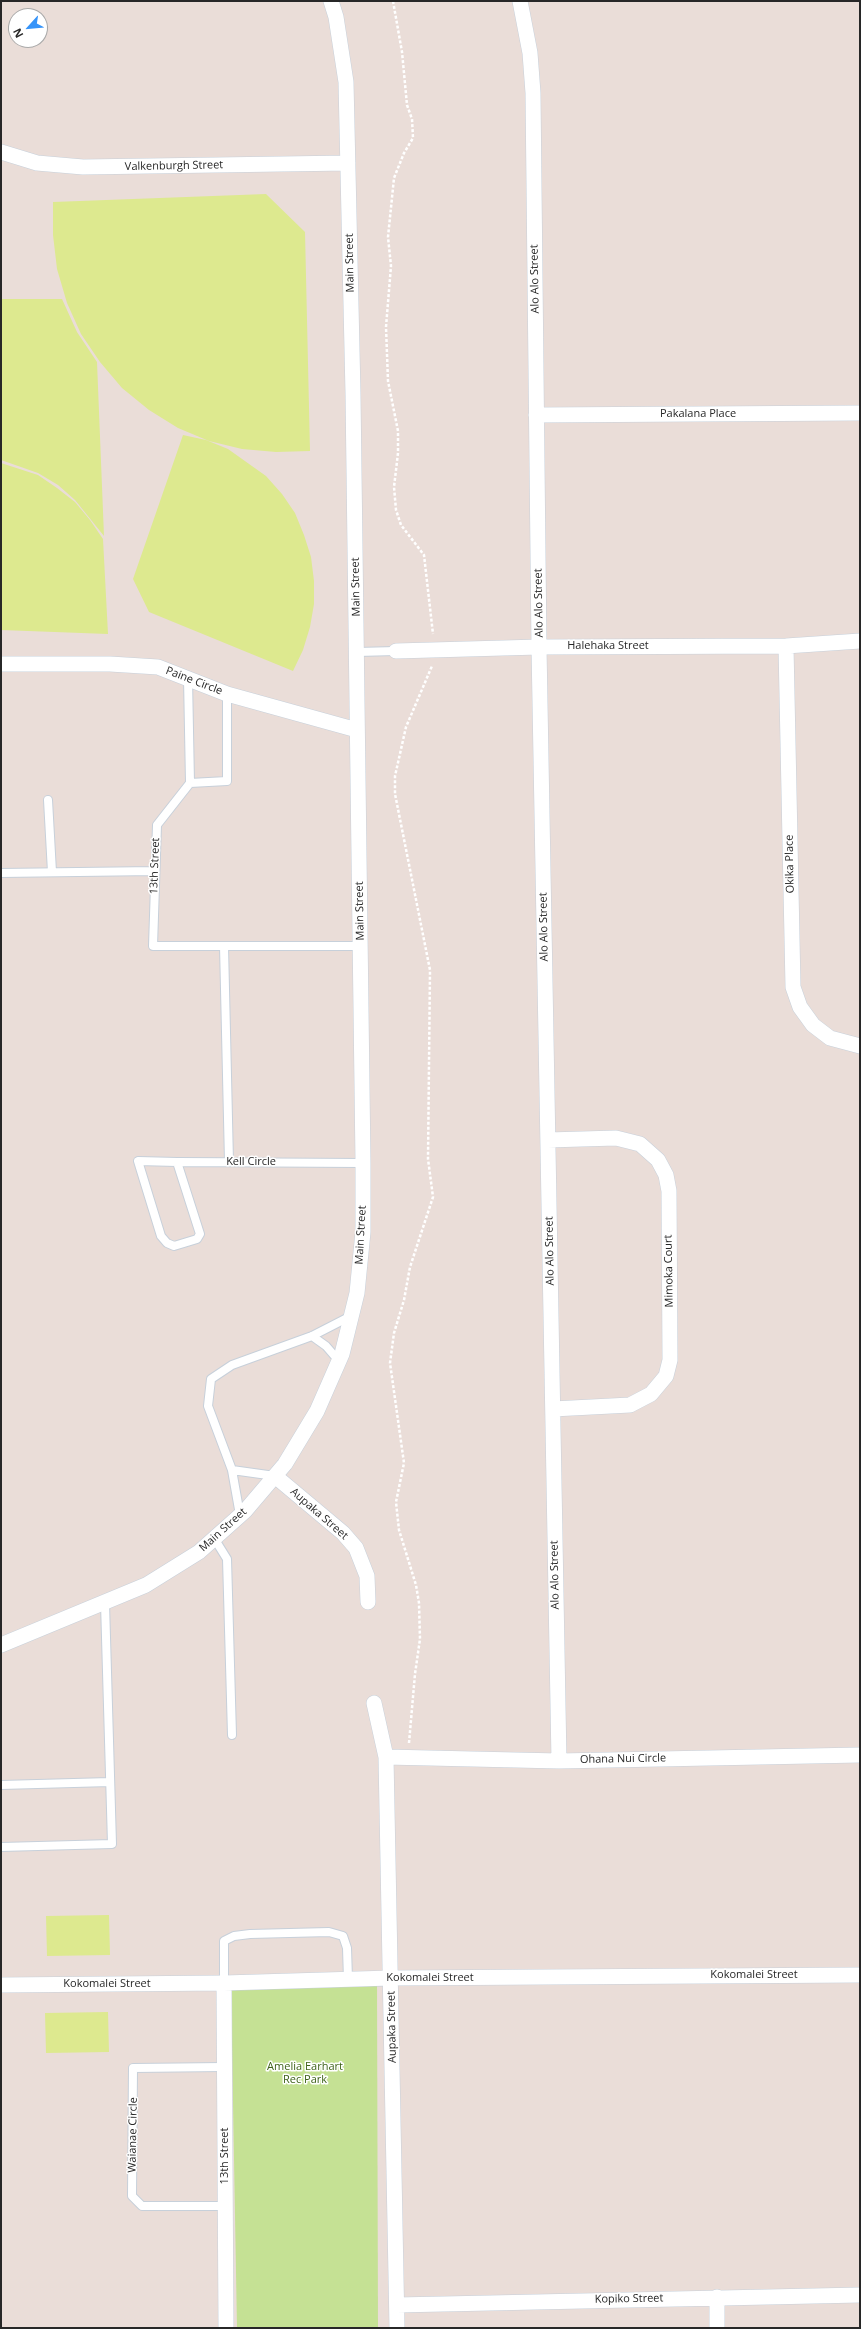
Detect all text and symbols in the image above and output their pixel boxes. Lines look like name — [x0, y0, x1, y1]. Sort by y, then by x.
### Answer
north arrow — [8, 8, 48, 48]
text: N — [9, 26, 26, 41]
street label: Valkenburgh Street — [125, 159, 223, 173]
street label: Main Street — [343, 233, 357, 293]
street label: Alo Alo Street — [528, 244, 542, 314]
street label: Pakalana Place — [660, 407, 736, 421]
street label: Main Street — [349, 557, 363, 617]
street label: Alo Alo Street — [532, 568, 546, 638]
street label: Halehaka Street — [567, 639, 649, 653]
street label: Paine Circle — [164, 664, 224, 698]
street label: Okika Place — [783, 834, 797, 894]
street label: 13th Street — [147, 837, 163, 895]
street label: Main Street — [353, 881, 367, 941]
street label: Alo Alo Street — [537, 892, 551, 962]
street label: Kell Circle — [226, 1155, 276, 1169]
street label: Main Street — [353, 1205, 369, 1265]
street label: Alo Alo Street — [543, 1216, 557, 1286]
street label: Mimoka Court — [662, 1234, 676, 1308]
street label: Aupaka Street — [287, 1485, 351, 1543]
street label: Main Street — [197, 1505, 249, 1555]
street label: Alo Alo Street — [548, 1540, 562, 1610]
street label: Ohana Nui Circle — [580, 1752, 666, 1766]
street label: Kokomalei Street — [710, 1968, 798, 1982]
street label: Kokomalei Street — [386, 1971, 474, 1985]
street label: Kokomalei Street — [63, 1977, 151, 1991]
street label: Aupaka Street — [385, 1991, 399, 2063]
park label: Amelia Earhart Rec Park — [267, 2060, 343, 2086]
street label: Waianae Circle — [126, 2097, 140, 2173]
street label: 13th Street — [218, 2128, 232, 2184]
street label: Kopiko Street — [594, 2292, 664, 2306]

